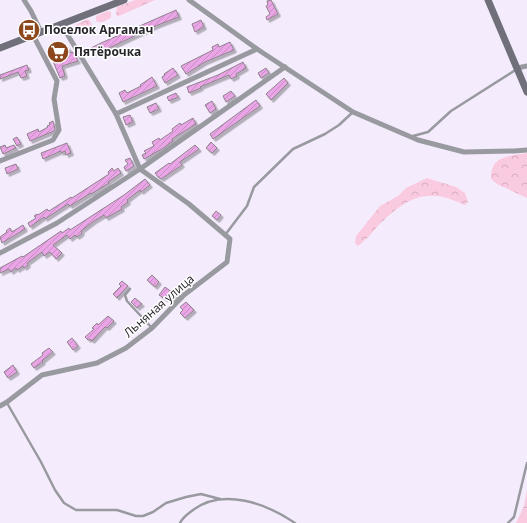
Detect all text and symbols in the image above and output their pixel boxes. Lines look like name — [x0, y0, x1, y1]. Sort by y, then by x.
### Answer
bus stop icon: Поселок Аргамач — [16, 17, 42, 43]
place label: Поселок Аргамач — [44, 21, 153, 38]
supermarket icon: Пятёрочка — [45, 39, 71, 65]
place label: Пятёрочка — [74, 43, 141, 60]
street label: Льняная улица — [120, 270, 198, 341]

